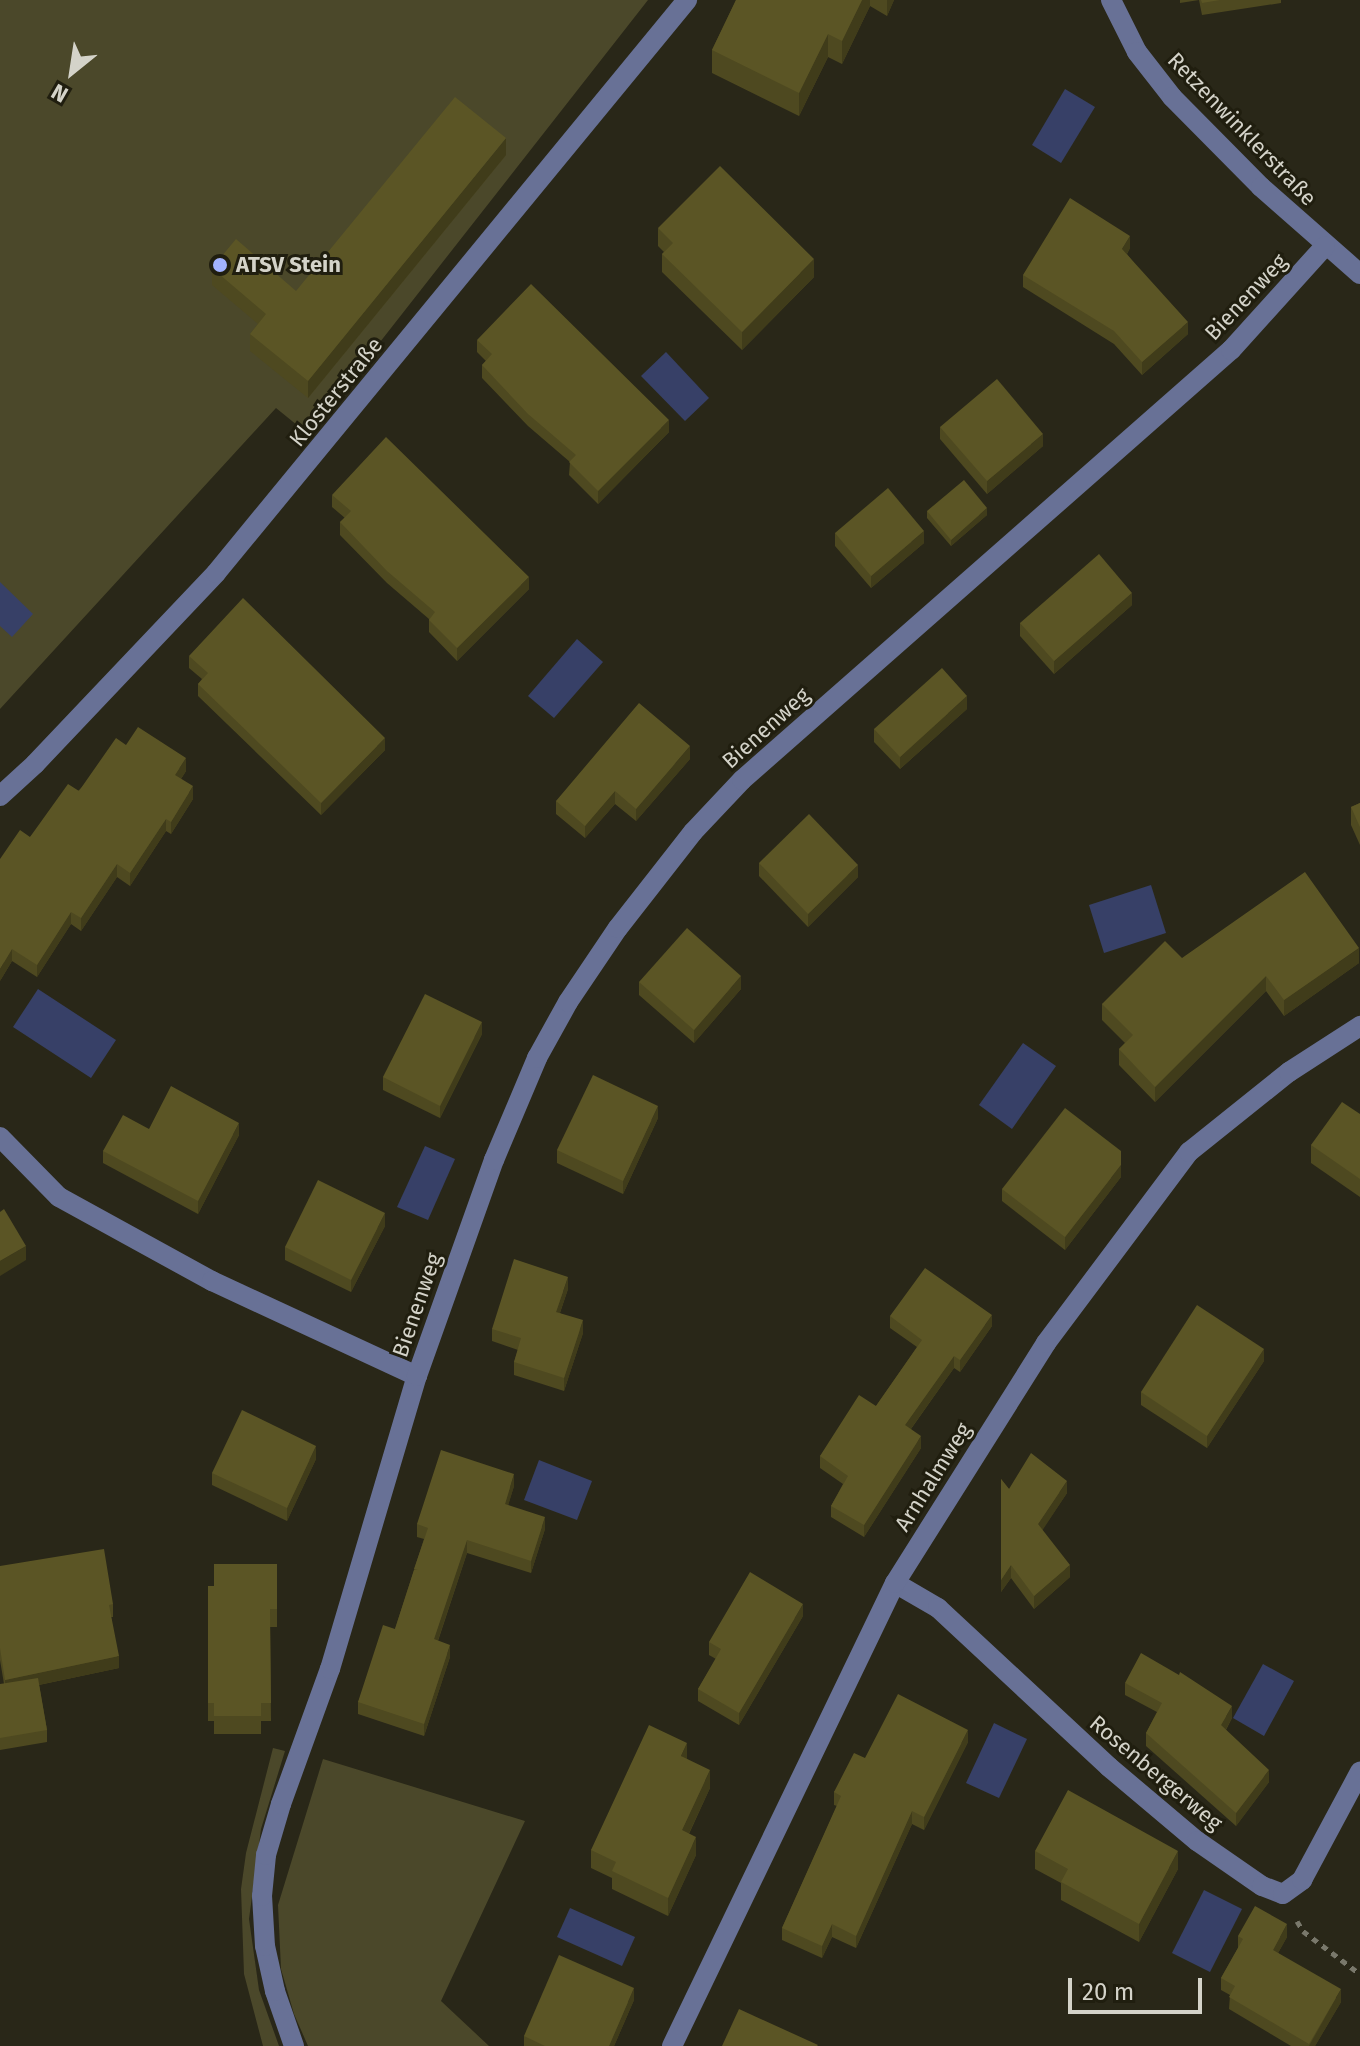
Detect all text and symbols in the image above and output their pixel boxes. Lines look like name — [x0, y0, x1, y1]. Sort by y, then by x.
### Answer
north arrow — [32, 32, 112, 112]
street label: Retzenwinklerstraße — [1162, 47, 1322, 211]
text: N — [47, 78, 73, 109]
street label: Bienenweg — [1199, 248, 1293, 346]
place label: ATSV Stein — [236, 252, 341, 278]
marker: ATSV Stein — [211, 256, 229, 274]
street label: Klosterstraße — [284, 332, 388, 452]
street label: Bienenweg — [717, 682, 815, 774]
street label: Bienenweg — [387, 1249, 447, 1361]
street label: Arnhalmweg — [889, 1418, 977, 1536]
street label: Rosenbergerweg — [1084, 1710, 1228, 1836]
scale bar — [1072, 1962, 1206, 2012]
text: 20 m — [1082, 1978, 1134, 2006]

